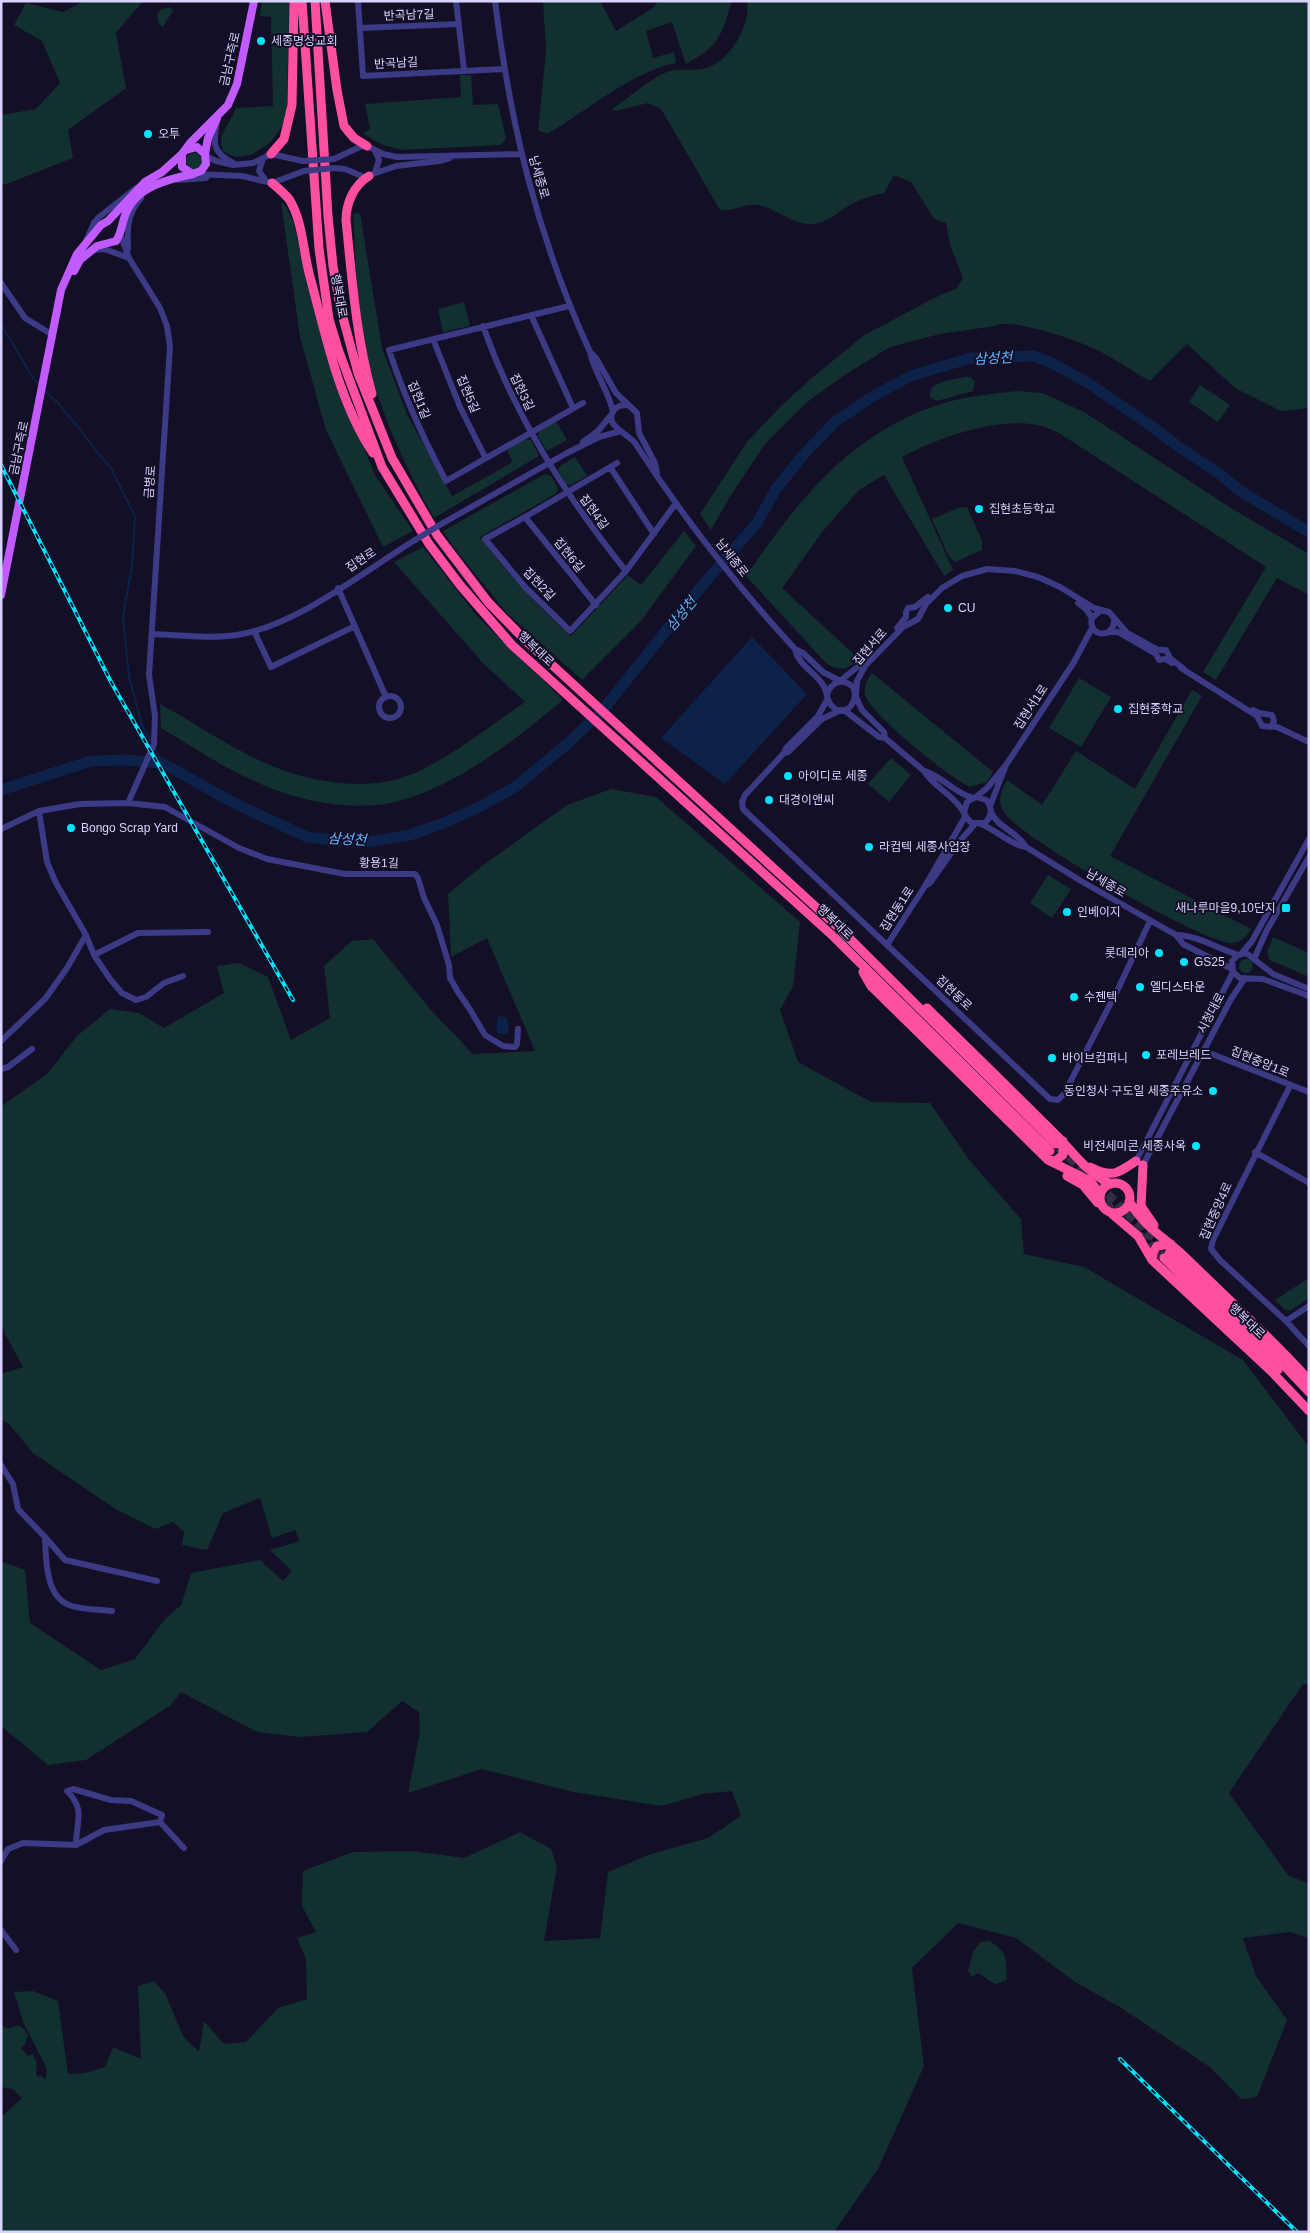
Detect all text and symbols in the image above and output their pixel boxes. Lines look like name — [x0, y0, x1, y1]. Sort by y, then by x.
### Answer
street label: 반곡남7길 — [383, 7, 435, 23]
street label: 금남구즉로 — [217, 31, 243, 87]
place label: 세종명성교회 — [271, 34, 337, 48]
marker: 세종명성교회 — [255, 35, 267, 47]
street label: 반곡남길 — [374, 55, 418, 71]
place label: 오투 — [158, 127, 180, 141]
marker: 오투 — [142, 128, 154, 140]
street label: 남세종로 — [526, 154, 552, 200]
street label: 행복대로 — [328, 273, 350, 319]
water label: 삼성천 — [973, 349, 1014, 367]
street label: 집현3길 — [507, 371, 537, 413]
street label: 집현5길 — [454, 373, 482, 415]
street label: 집현1길 — [405, 379, 433, 421]
street label: 금남구즉로 — [6, 420, 32, 476]
street label: 금병로 — [142, 465, 158, 499]
street label: 집현4길 — [577, 492, 611, 532]
place label: 집현초등학교 — [989, 502, 1055, 516]
marker: 집현초등학교 — [973, 503, 985, 515]
street label: 집현6길 — [551, 535, 587, 575]
street label: 남세종로 — [713, 536, 751, 580]
street label: 집현로 — [343, 545, 379, 575]
street label: 집현2길 — [520, 565, 558, 603]
water label: 삼성천 — [662, 593, 700, 634]
place label: CU — [958, 601, 975, 615]
marker: CU — [942, 602, 954, 614]
street label: 집현서로 — [850, 626, 890, 668]
street label: 행복대로 — [515, 629, 557, 669]
street label: 집현서1로 — [1011, 682, 1051, 732]
place label: 집현중학교 — [1128, 702, 1183, 716]
marker: 집현중학교 — [1112, 703, 1124, 715]
place label: 아이디로 세종 — [798, 769, 868, 783]
marker: 아이디로 세종 — [782, 770, 794, 782]
place label: 대경이앤씨 — [779, 793, 834, 807]
marker: 대경이앤씨 — [763, 794, 775, 806]
place label: Bongo Scrap Yard — [81, 821, 178, 835]
marker: Bongo Scrap Yard — [65, 822, 77, 834]
water label: 삼성천 — [327, 830, 368, 848]
place label: 라컴텍 세종사업장 — [879, 840, 971, 854]
marker: 라컴텍 세종사업장 — [863, 841, 875, 853]
street label: 황용1길 — [359, 856, 399, 870]
street label: 남세종로 — [1083, 866, 1129, 900]
street label: 집현동1로 — [877, 884, 917, 934]
place label: 새나루마을9,10단지 — [1175, 901, 1276, 915]
street label: 행복대로 — [814, 902, 856, 942]
marker: 새나루마을9,10단지 — [1280, 902, 1292, 914]
place label: 인베이지 — [1077, 905, 1121, 919]
marker: 인베이지 — [1061, 906, 1073, 918]
place label: 롯데리아 — [1105, 946, 1149, 960]
marker: 롯데리아 — [1153, 947, 1165, 959]
place label: GS25 — [1194, 955, 1225, 969]
marker: GS25 — [1178, 956, 1190, 968]
street label: 집현동로 — [933, 973, 975, 1013]
place label: 엘디스타운 — [1150, 980, 1205, 994]
marker: 엘디스타운 — [1134, 981, 1146, 993]
place label: 수젠텍 — [1084, 990, 1117, 1004]
street label: 시청대로 — [1194, 990, 1228, 1036]
marker: 수젠텍 — [1068, 991, 1080, 1003]
street label: 집현중앙1로 — [1229, 1044, 1291, 1080]
place label: 포레브레드 — [1156, 1048, 1211, 1062]
marker: 포레브레드 — [1140, 1049, 1152, 1061]
place label: 바이브컴퍼니 — [1062, 1051, 1128, 1065]
marker: 바이브컴퍼니 — [1046, 1052, 1058, 1064]
place label: 동인청사 구도일 세종주유소 — [1064, 1084, 1203, 1098]
marker: 동인청사 구도일 세종주유소 — [1207, 1085, 1219, 1097]
place label: 비전세미콘 세종사옥 — [1083, 1139, 1186, 1153]
marker: 비전세미콘 세종사옥 — [1190, 1140, 1202, 1152]
street label: 집현중앙4로 — [1197, 1180, 1235, 1242]
street label: 행복대로 — [1226, 1301, 1268, 1341]

